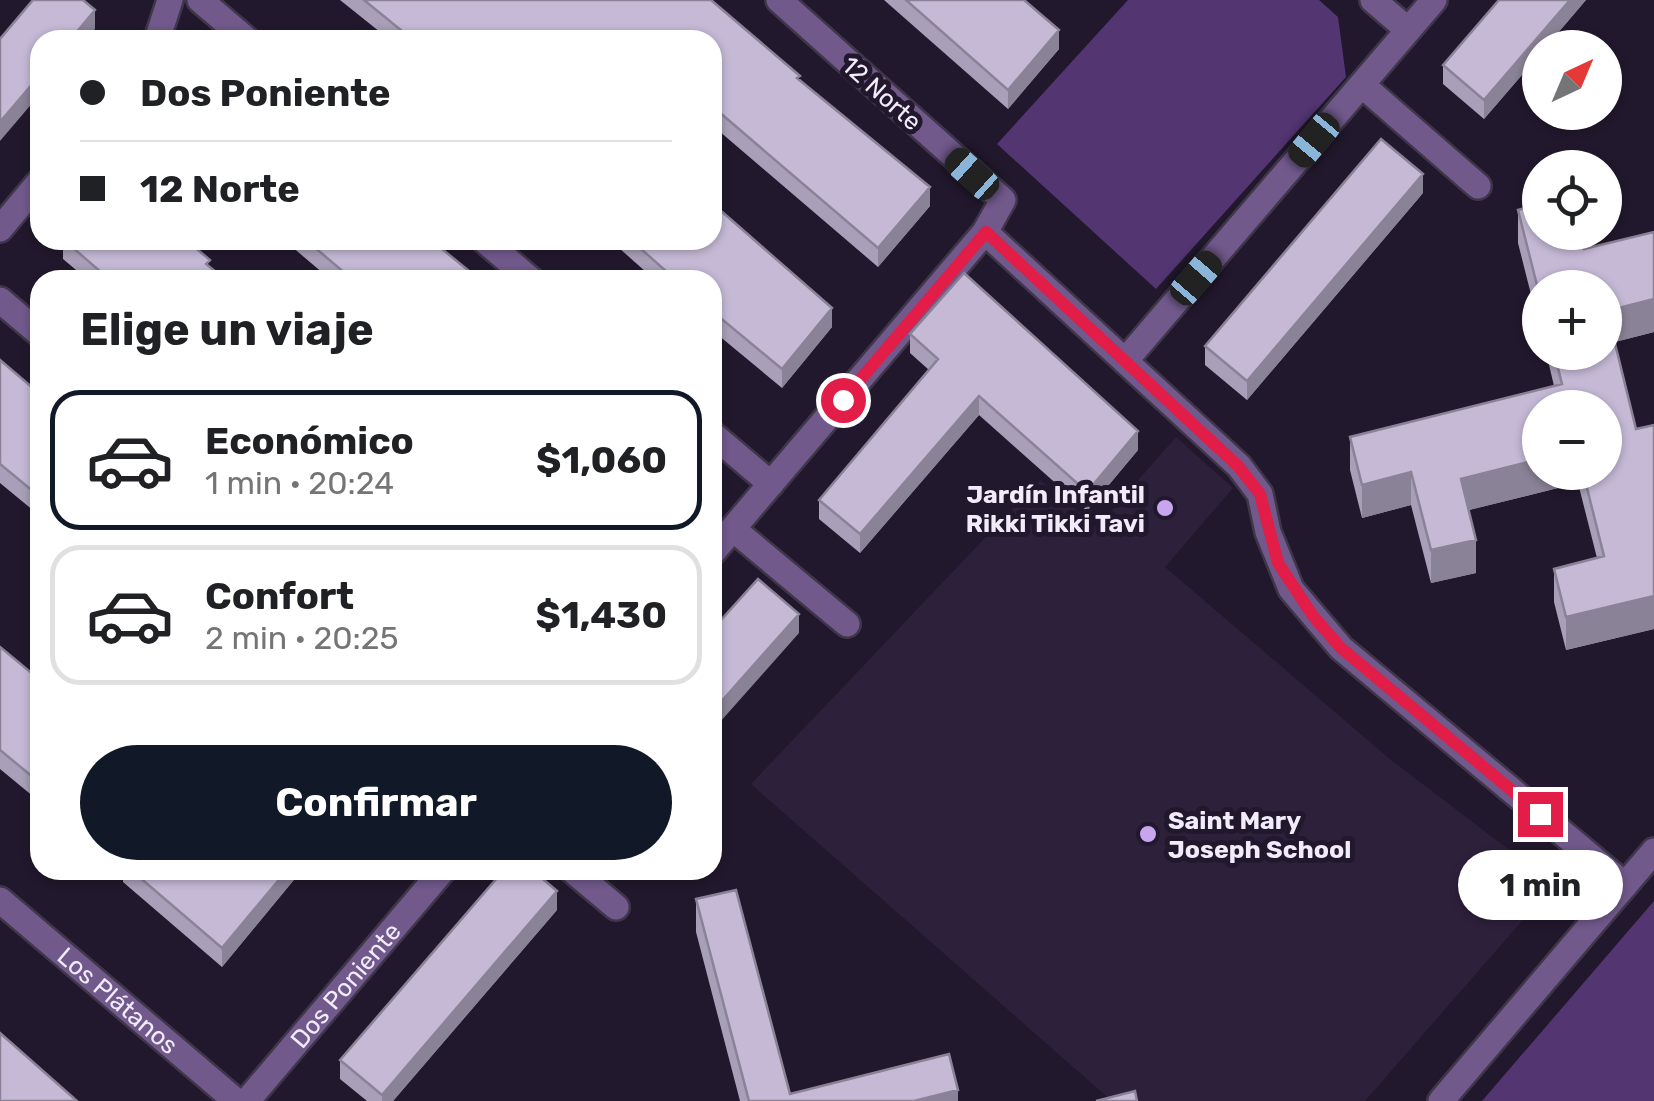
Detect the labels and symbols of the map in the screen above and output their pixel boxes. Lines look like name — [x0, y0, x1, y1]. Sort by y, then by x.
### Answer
north arrow — [1522, 30, 1622, 130]
street label: 12 Norte — [836, 50, 927, 136]
car — [1283, 107, 1345, 173]
car — [940, 143, 1004, 205]
car — [1165, 246, 1227, 310]
route start — [821, 378, 866, 423]
place label: Jardín Infantil Rikki Tikki Tavi — [966, 480, 1145, 538]
marker: Jardín Infantil Rikki Tikki Tavi — [1154, 497, 1176, 519]
route end — [1518, 792, 1563, 837]
place label: Saint Mary Joseph School — [1168, 806, 1351, 864]
marker: Saint Mary Joseph School — [1137, 823, 1159, 845]
callout: 1 min — [1458, 849, 1622, 919]
street label: Dos Poniente — [285, 917, 407, 1054]
street label: Los Plátanos — [52, 942, 184, 1060]

